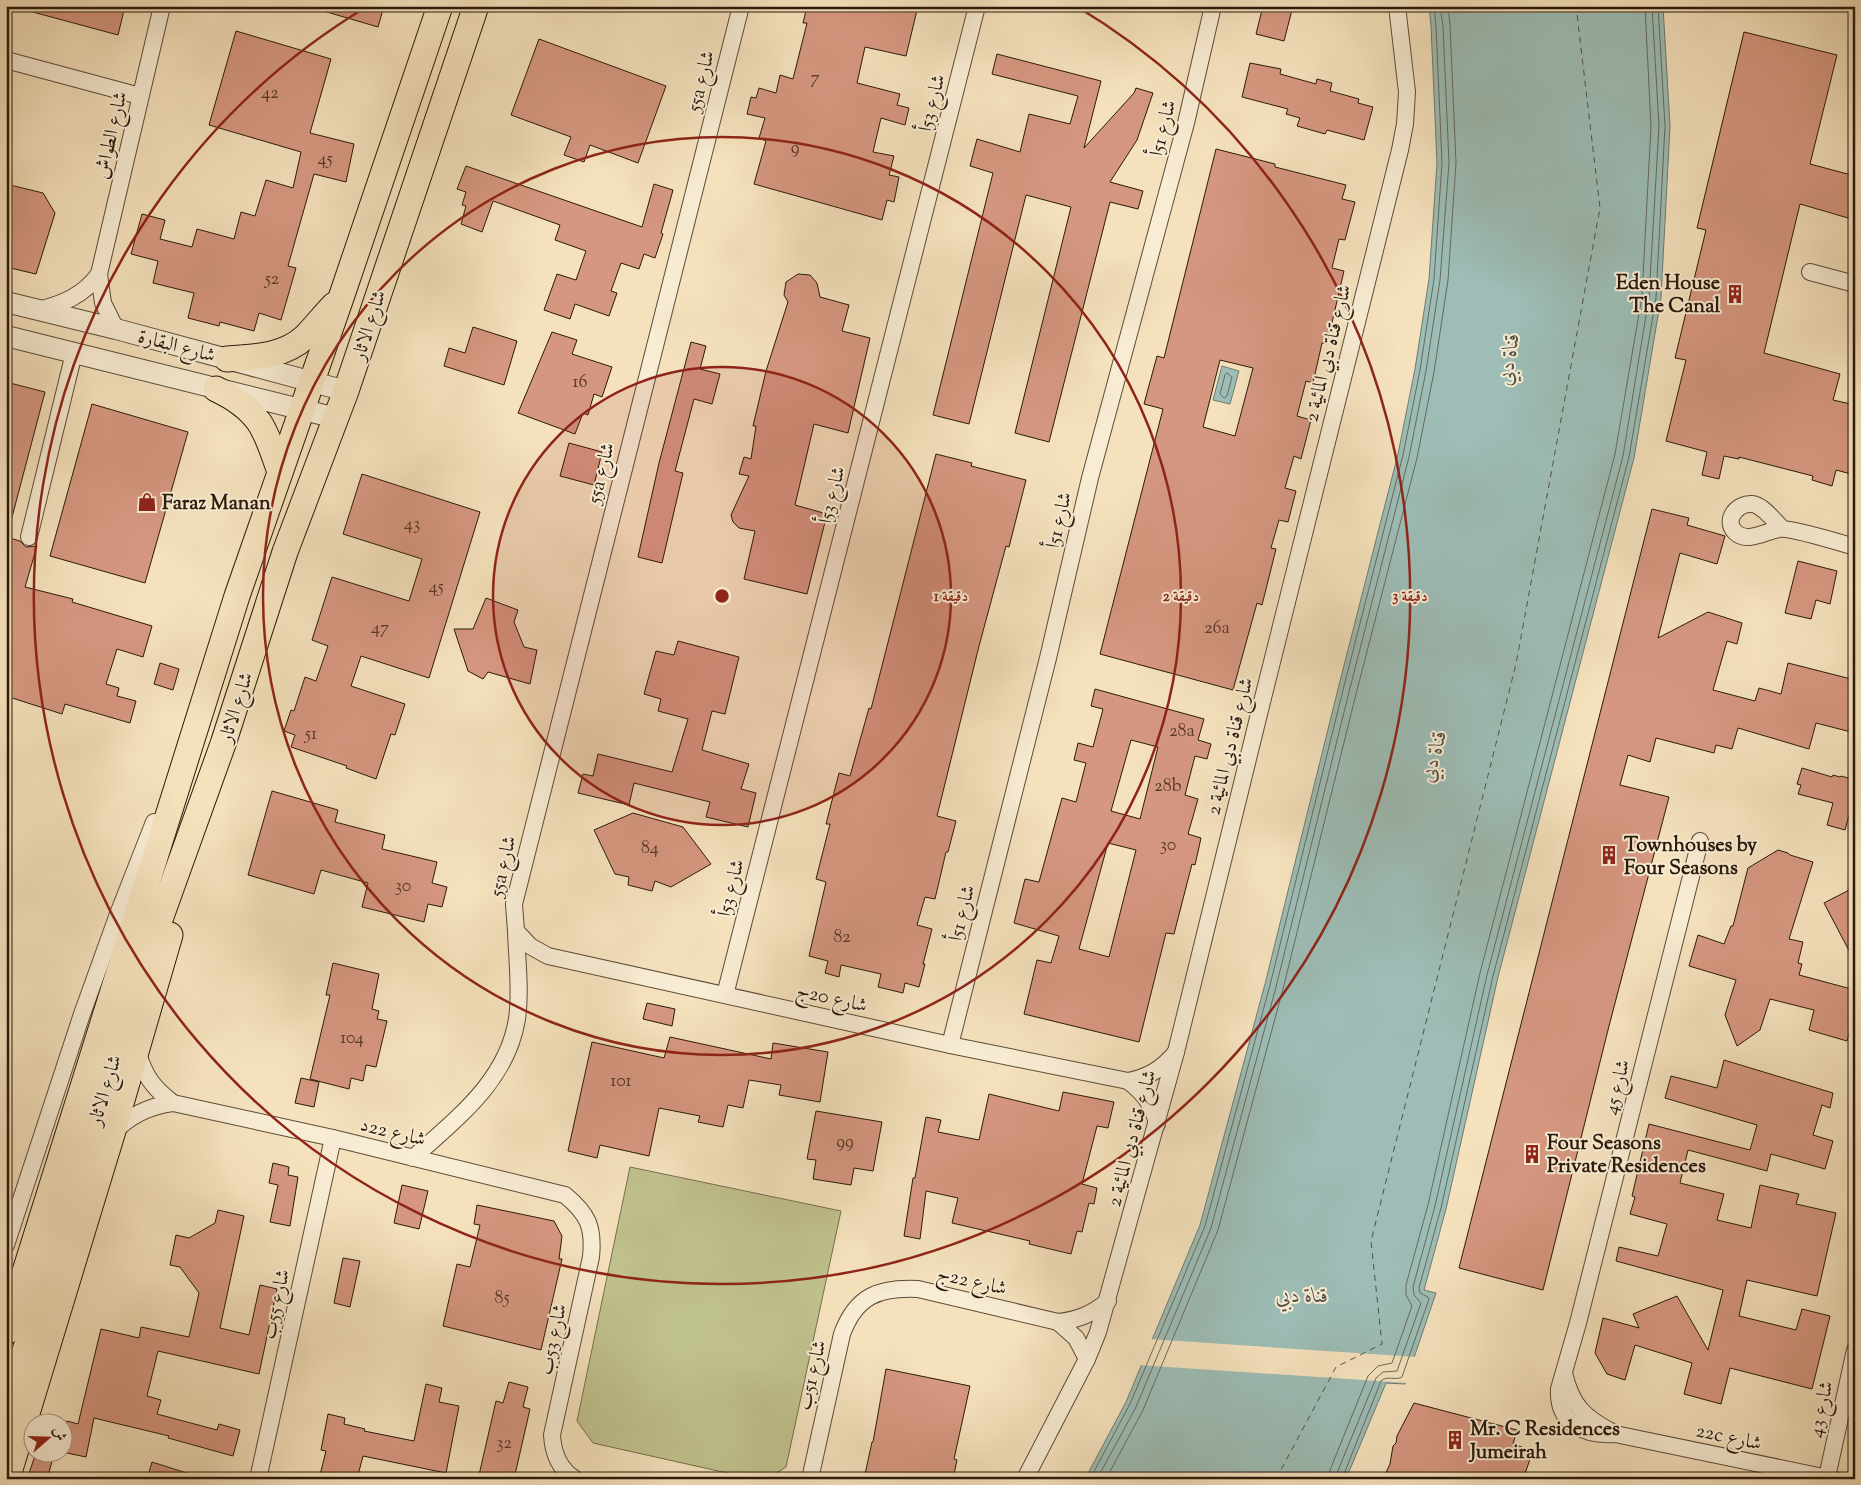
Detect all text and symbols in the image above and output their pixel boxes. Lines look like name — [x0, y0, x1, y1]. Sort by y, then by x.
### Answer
street label: 55a شارع — [681, 48, 725, 116]
house number: 7 — [810, 66, 820, 92]
street label: شارع 53أ — [910, 71, 956, 136]
house number: 42 — [261, 81, 279, 107]
street label: شارع الطواش — [88, 89, 138, 182]
street label: شارع 51أ — [1141, 97, 1186, 160]
house number: 9 — [791, 136, 800, 162]
house number: 45 — [317, 147, 333, 173]
house number: 52 — [264, 267, 280, 293]
place label: Eden House The Canal — [1616, 270, 1720, 322]
street label: شارع قناة دبي المائية 2 — [1298, 282, 1361, 426]
building icon: Eden House The Canal — [1724, 283, 1746, 305]
street label: شارع الاثار — [345, 287, 396, 367]
street label: شارع البقارة — [134, 323, 218, 373]
water label: قناة دبي — [1491, 331, 1529, 388]
house number: 16 — [572, 370, 588, 396]
street label: 55a شارع — [581, 440, 625, 508]
street label: شارع 53أ — [810, 463, 856, 528]
street label: شارع 51أ — [1038, 489, 1082, 552]
place label: Faraz Manan — [162, 490, 271, 519]
shop icon: Faraz Manan — [136, 491, 158, 513]
house number: 43 — [404, 512, 420, 538]
house number: 45 — [428, 575, 444, 601]
centre of rings — [713, 587, 731, 605]
text: 1 دقيقة — [934, 587, 968, 608]
text: 2 دقيقة — [1163, 587, 1199, 608]
text: 3 دقيقة — [1392, 587, 1428, 608]
house number: 47 — [371, 616, 389, 642]
house number: 26a — [1204, 616, 1230, 642]
street label: شارع الاثار — [212, 669, 263, 749]
street label: شارع قناة دبي المائية 2 — [1200, 675, 1263, 819]
house number: 28a — [1169, 719, 1195, 745]
house number: 51 — [304, 722, 317, 748]
water label: قناة دبي — [1414, 727, 1456, 786]
house number: 28b — [1154, 774, 1182, 800]
place label: Townhouses by Four Seasons — [1624, 832, 1757, 884]
street label: 55a شارع — [483, 833, 527, 901]
house number: 30 — [1160, 833, 1176, 859]
house number: 84 — [641, 836, 659, 862]
building icon: Townhouses by Four Seasons — [1598, 844, 1620, 866]
street label: شارع 53أ — [709, 856, 755, 921]
house number: 30 — [395, 874, 411, 900]
street label: شارع 51أ — [940, 882, 985, 945]
house number: 82 — [833, 925, 851, 951]
street label: شارع 20ج — [793, 977, 870, 1023]
house number: 104 — [340, 1026, 364, 1052]
street label: شارع الاثار — [81, 1052, 132, 1132]
street label: شارع 45 — [1598, 1057, 1640, 1118]
street label: شارع قناة دبي المائية 2 — [1101, 1067, 1167, 1211]
house number: 101 — [610, 1069, 632, 1095]
street label: شارع 22د — [356, 1111, 428, 1157]
house number: 99 — [836, 1130, 854, 1156]
place label: Four Seasons Private Residences — [1547, 1130, 1706, 1182]
building icon: Four Seasons Private Residences — [1521, 1143, 1543, 1165]
street label: شارع 22ج — [933, 1260, 1009, 1306]
street label: شارع 55ب — [256, 1267, 300, 1343]
water label: قناة دبي — [1275, 1282, 1329, 1312]
house number: 85 — [494, 1286, 510, 1312]
street label: شارع 53ب — [533, 1301, 577, 1378]
street label: شارع 51ب — [791, 1338, 837, 1414]
street label: شارع 43 — [1802, 1379, 1844, 1441]
north arrow — [22, 1412, 72, 1462]
place label: Mr. C Residences Jumeirah — [1468, 1416, 1620, 1468]
street label: 22c شارع — [1693, 1417, 1764, 1461]
text: ش — [47, 1424, 70, 1444]
building icon: Mr. C Residences Jumeirah — [1444, 1429, 1466, 1451]
house number: 32 — [496, 1431, 512, 1457]

